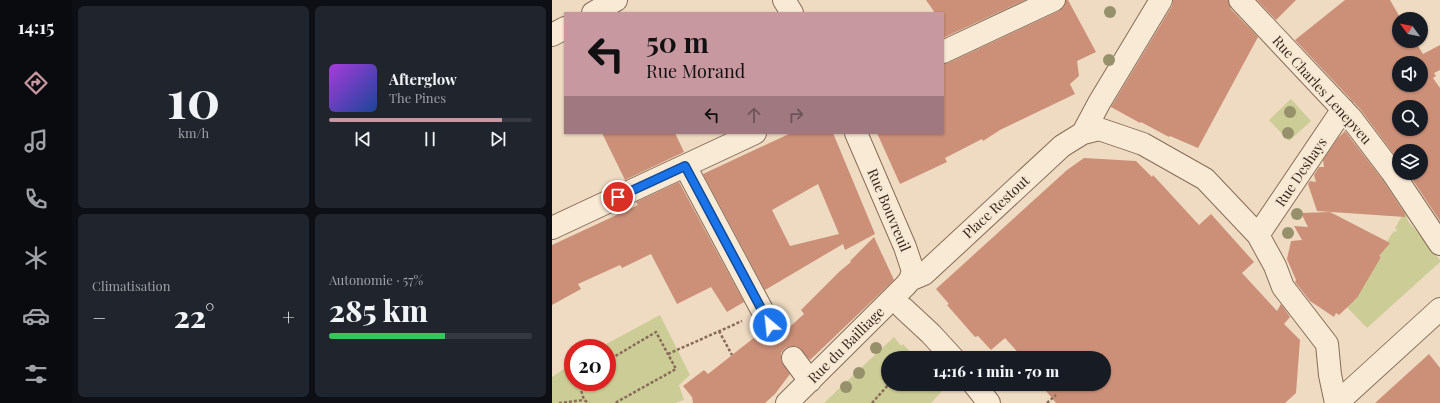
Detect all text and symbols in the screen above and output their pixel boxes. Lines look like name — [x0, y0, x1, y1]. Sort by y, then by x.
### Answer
north arrow — [1392, 12, 1428, 48]
map controls — [1392, 12, 1428, 180]
text: 14:15 — [18, 15, 54, 39]
text: 50 m — [646, 23, 709, 60]
icon: left — [580, 28, 632, 80]
street label: Rue Charles Lenepveu — [1268, 31, 1376, 148]
button: sound — [1392, 56, 1428, 92]
text: Rue Morand — [646, 59, 745, 83]
text: 10 — [167, 63, 220, 132]
icon: directions — [22, 69, 50, 97]
text: Afterglow — [389, 69, 457, 89]
text: The Pines — [389, 89, 446, 106]
button: search — [1392, 100, 1428, 136]
icon: left — [701, 104, 723, 126]
icon: ahead — [743, 104, 765, 126]
icon: right — [785, 104, 807, 126]
text: km/h — [178, 124, 209, 141]
icon: music — [22, 127, 50, 155]
icon: previous — [352, 128, 374, 150]
icon: pause — [419, 128, 441, 150]
icon: next — [487, 128, 509, 150]
street label: Rue Deshays — [1270, 133, 1331, 210]
button: layers — [1392, 144, 1428, 180]
street label: Rue Bouvreuil — [863, 165, 915, 254]
street label: Place Restout — [958, 170, 1034, 242]
pin — [601, 180, 635, 214]
icon: phone — [22, 185, 50, 213]
icon: arrive — [607, 186, 629, 208]
icon: climate — [22, 244, 50, 272]
text: Autonomie · 57% — [329, 271, 423, 288]
text: Climatisation — [92, 277, 170, 294]
text: 285 km — [329, 290, 428, 330]
text: 22° — [174, 296, 214, 336]
icon: car — [22, 302, 50, 330]
text: − — [92, 302, 106, 332]
text: + — [282, 302, 295, 332]
street label: Rue du Bailliage — [803, 302, 888, 387]
position arrow — [749, 304, 791, 346]
speed limit sign: 20 — [564, 339, 616, 391]
icon: filters — [22, 360, 50, 388]
text: 14:16 · 1 min · 70 m — [933, 361, 1059, 381]

